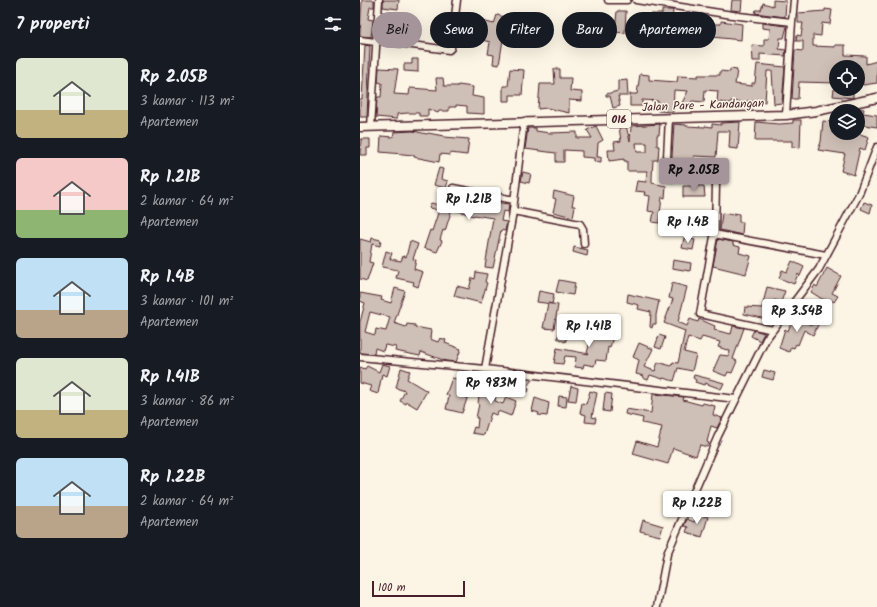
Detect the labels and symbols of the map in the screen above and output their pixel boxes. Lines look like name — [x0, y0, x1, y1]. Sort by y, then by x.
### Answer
street label: Jalan Pare - Kandangan — [641, 94, 765, 117]
road number: 016 — [607, 110, 631, 128]
pin: Rp 2.05B — [653, 158, 735, 192]
pin: Rp 1.21B — [428, 187, 510, 221]
pin: Rp 1.4B — [651, 210, 725, 244]
pin: Rp 3.54B — [756, 299, 838, 333]
pin: Rp 1.41B — [548, 314, 630, 348]
pin: Rp 983M — [454, 371, 528, 405]
pin: Rp 1.22B — [656, 491, 738, 525]
scale bar — [372, 579, 465, 598]

